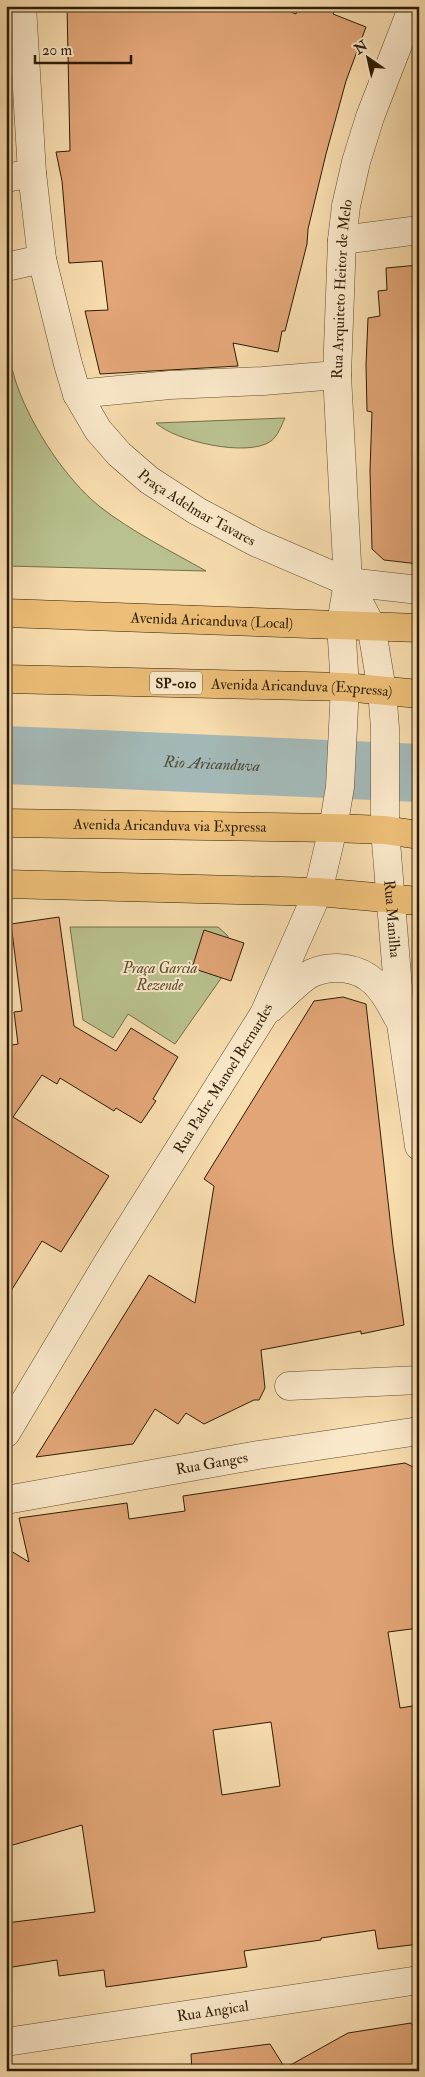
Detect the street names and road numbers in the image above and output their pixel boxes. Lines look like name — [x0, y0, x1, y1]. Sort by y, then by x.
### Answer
street label: Rua Arquiteto Heitor de Melo — [327, 197, 357, 379]
street label: Praça Adelmar Tavares — [134, 465, 259, 550]
street label: Avenida Aricanduva (Local) — [129, 608, 293, 633]
road number: SP-010 — [150, 671, 202, 694]
street label: Avenida Aricanduva (Expressa) — [210, 674, 393, 701]
street label: Avenida Aricanduva via Expressa — [72, 815, 268, 837]
street label: Rua Manilha — [380, 879, 405, 959]
street label: Rua Padre Manoel Bernardes — [169, 1000, 277, 1157]
street label: Rua Ganges — [174, 1447, 249, 1479]
street label: Rua Angical — [175, 1996, 250, 2026]

